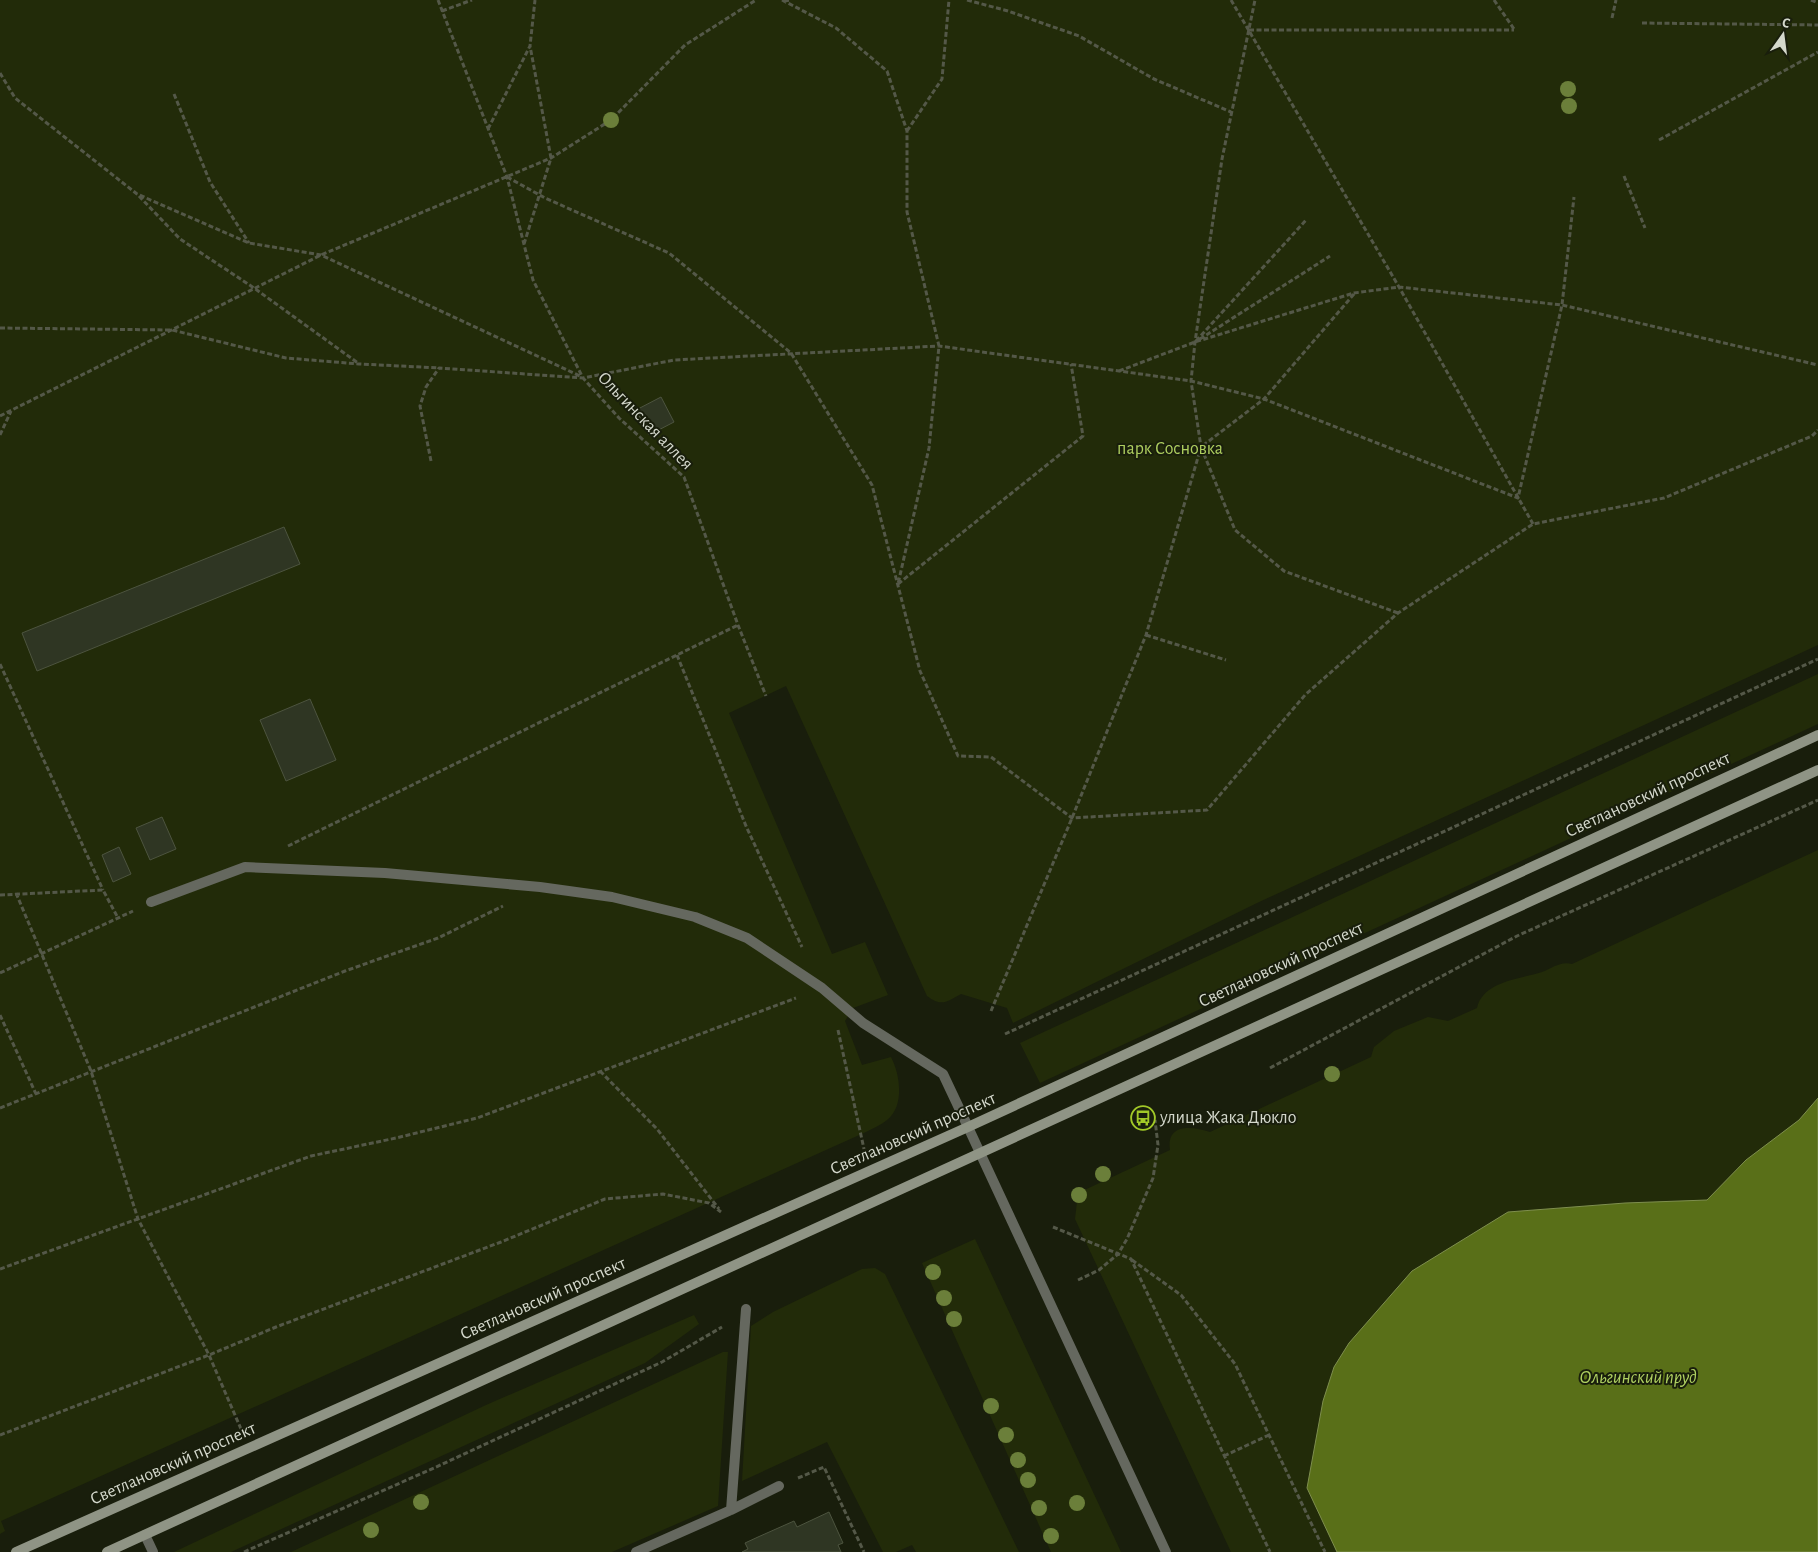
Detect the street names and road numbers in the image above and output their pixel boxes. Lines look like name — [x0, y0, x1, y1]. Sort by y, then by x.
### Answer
street label: Ольгинская аллея — [594, 368, 696, 474]
street label: Светлановский проспект — [1563, 749, 1734, 841]
street label: Светлановский проспект — [1196, 919, 1367, 1011]
street label: Светлановский проспект — [827, 1089, 999, 1179]
street label: Светлановский проспект — [457, 1254, 629, 1344]
street label: Светлановский проспект — [87, 1419, 259, 1509]

